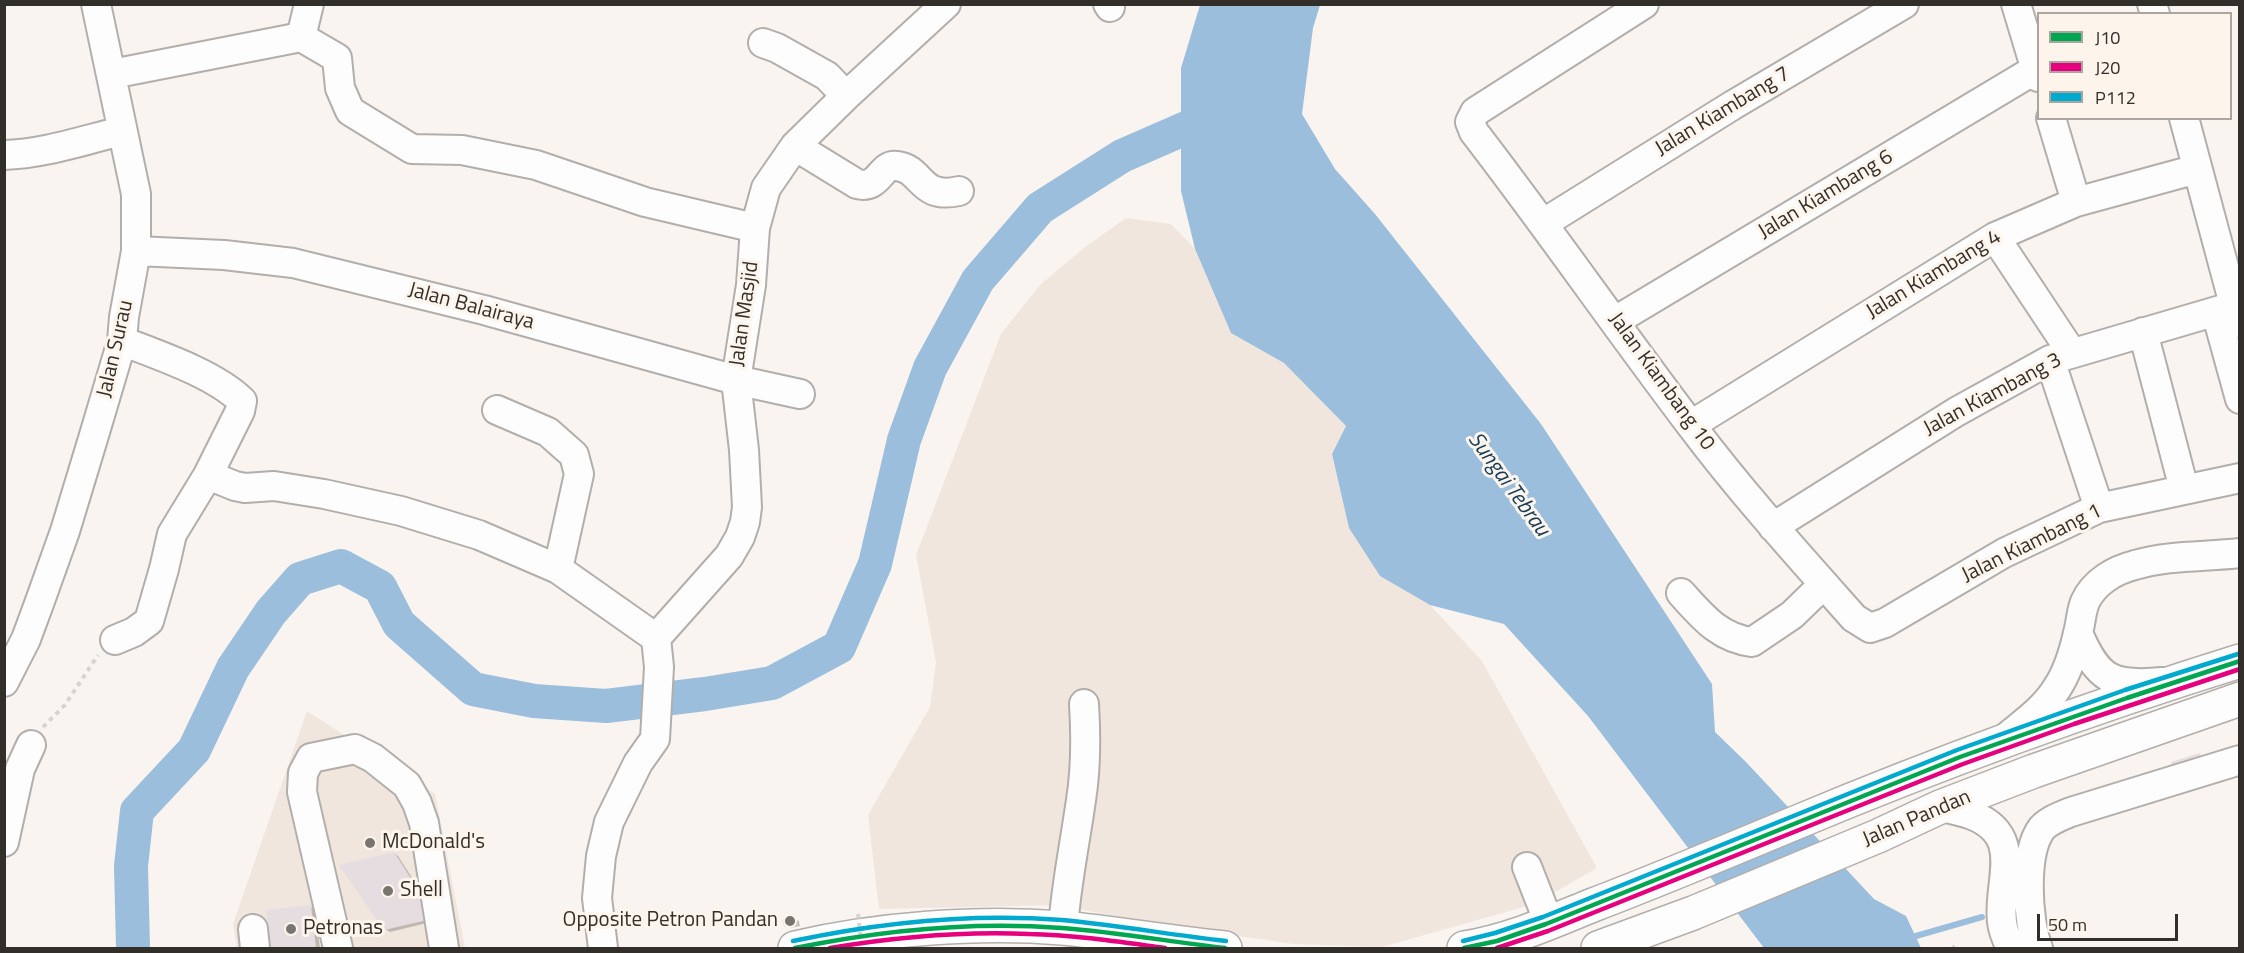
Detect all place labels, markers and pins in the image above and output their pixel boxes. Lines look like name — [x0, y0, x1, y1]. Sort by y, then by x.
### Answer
place label: McDonald's — [382, 830, 485, 856]
marker: McDonald's — [363, 836, 377, 850]
place label: Shell — [400, 878, 443, 904]
marker: Shell — [381, 884, 395, 898]
place label: Opposite Petron Pandan — [563, 908, 778, 934]
marker: Opposite Petron Pandan — [783, 914, 797, 928]
place label: Petronas — [303, 916, 383, 942]
marker: Petronas — [284, 922, 298, 936]

